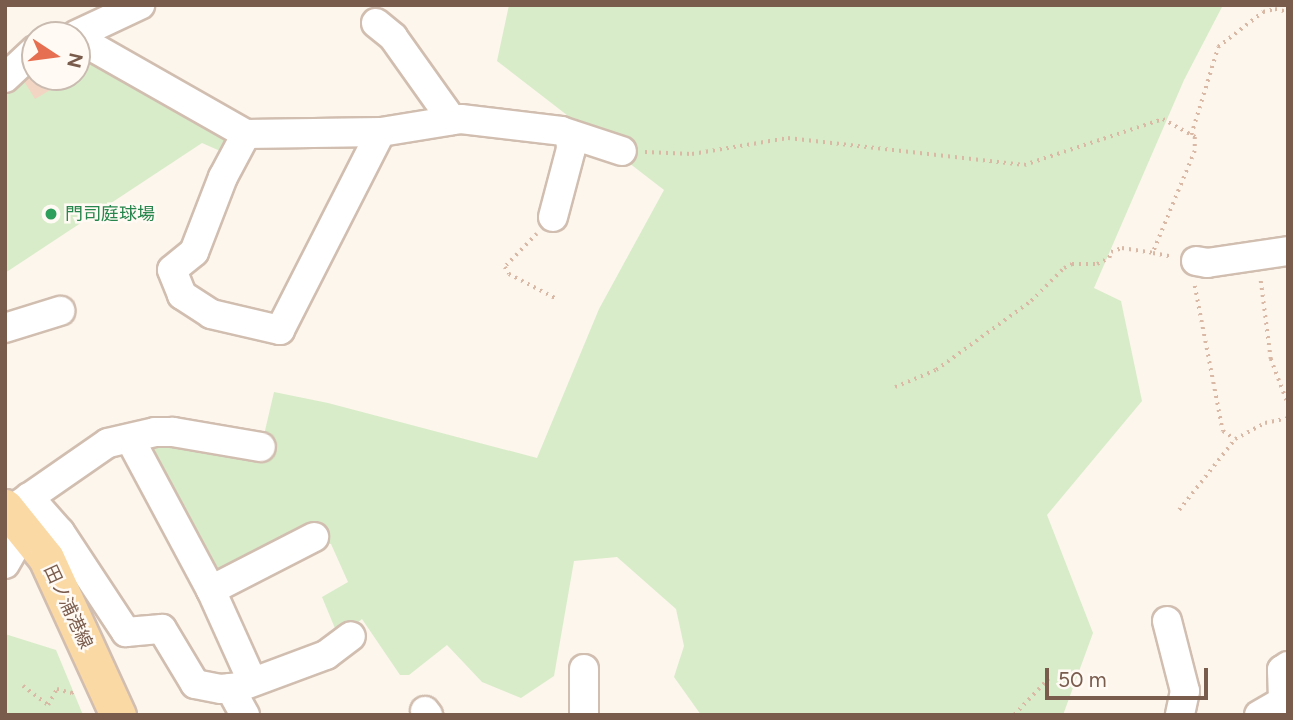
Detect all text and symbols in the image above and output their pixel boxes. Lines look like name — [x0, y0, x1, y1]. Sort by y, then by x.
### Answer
north arrow — [21, 21, 91, 91]
text: N — [62, 51, 88, 70]
place label: 門司庭球場 — [65, 203, 155, 225]
marker: 門司庭球場 — [43, 206, 59, 222]
street label: 田ノ浦港線 — [39, 562, 97, 652]
scale bar — [1048, 654, 1211, 698]
text: 50 m — [1058, 667, 1107, 692]

